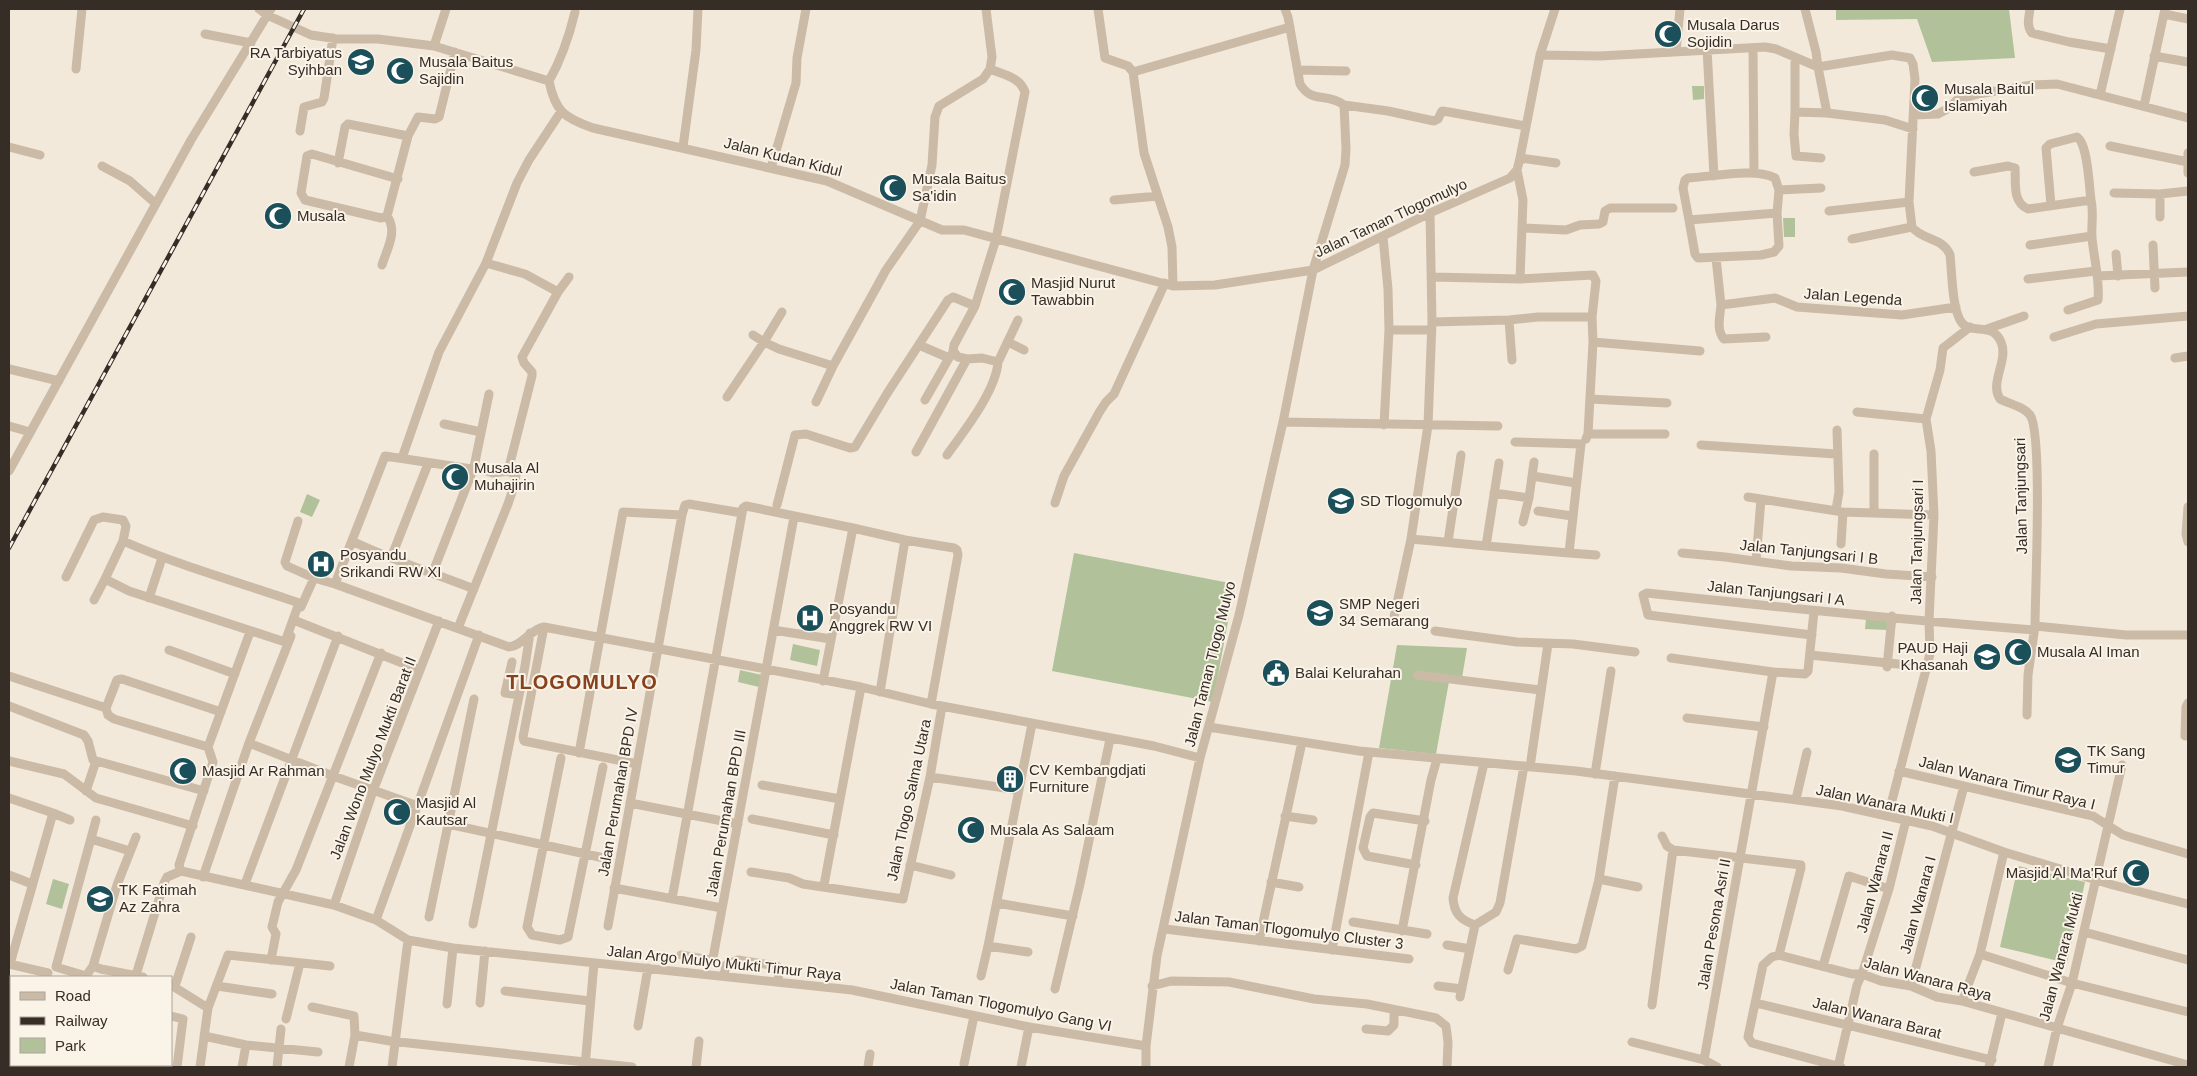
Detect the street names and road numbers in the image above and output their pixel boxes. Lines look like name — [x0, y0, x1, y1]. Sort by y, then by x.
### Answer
street label: Jalan Kudan Kidul — [722, 134, 844, 179]
street label: Jalan Taman Tlogomulyo — [1312, 175, 1470, 260]
street label: Jalan Legenda — [1803, 285, 1903, 308]
street label: Jalan Tanjungsari — [2011, 438, 2030, 554]
street label: Jalan Tanjungsari I — [1907, 479, 1926, 605]
street label: Jalan Tanjungsari I B — [1739, 536, 1879, 567]
street label: Jalan Tanjungsari I A — [1706, 577, 1846, 608]
street label: Jalan Taman Tlogo Mulyo — [1181, 579, 1238, 749]
street label: Jalan Wono Mulyo Mukti Barat II — [326, 654, 419, 862]
street label: Jalan Perumahan BPD IV — [594, 706, 641, 878]
street label: Jalan Tlogo Salma Utara — [883, 717, 934, 882]
street label: Jalan Perumahan BPD III — [702, 728, 749, 898]
street label: Jalan Wanara Timur Raya I — [1917, 752, 2097, 813]
street label: Jalan Wanara Mukti I — [1815, 781, 1956, 826]
street label: Jalan Wanara II — [1853, 829, 1896, 935]
street label: Jalan Wanara I — [1896, 854, 1939, 956]
street label: Jalan Pesona Asri II — [1694, 857, 1733, 991]
street label: Jalan Wanara Mukti — [2035, 891, 2086, 1023]
street label: Jalan Taman Tlogomulyo Cluster 3 — [1174, 907, 1404, 952]
street label: Jalan Argo Mulyo Mukti Timur Raya — [606, 942, 843, 983]
street label: Jalan Wanara Raya — [1863, 953, 1994, 1004]
street label: Jalan Taman Tlogomulyo Gang VI — [889, 975, 1113, 1034]
street label: Jalan Wanara Barat — [1811, 993, 1944, 1042]

